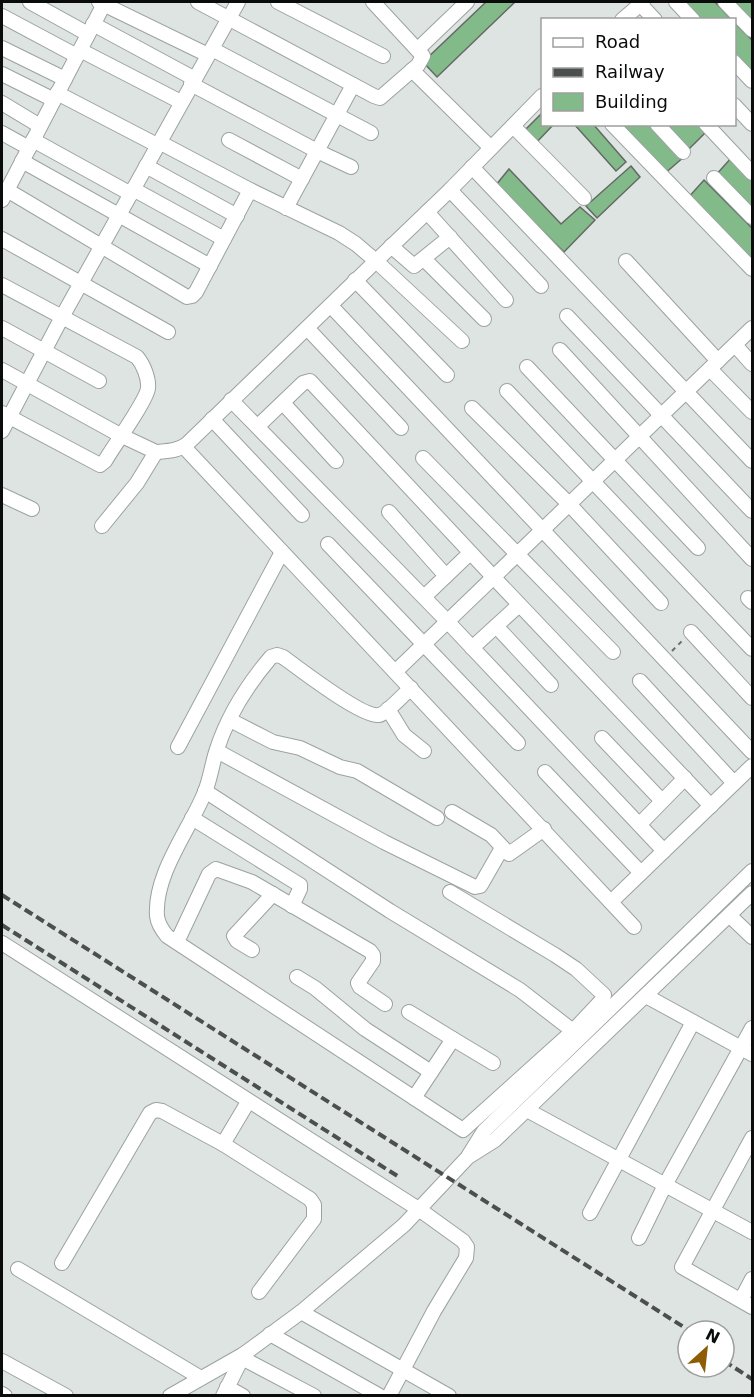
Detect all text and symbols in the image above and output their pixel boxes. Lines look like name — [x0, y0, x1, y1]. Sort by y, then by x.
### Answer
legend — [541, 18, 736, 126]
text: Road — [595, 31, 640, 52]
text: Railway — [595, 61, 665, 82]
text: Building — [595, 91, 668, 112]
north arrow — [676, 1319, 736, 1379]
text: N — [702, 1325, 723, 1348]

